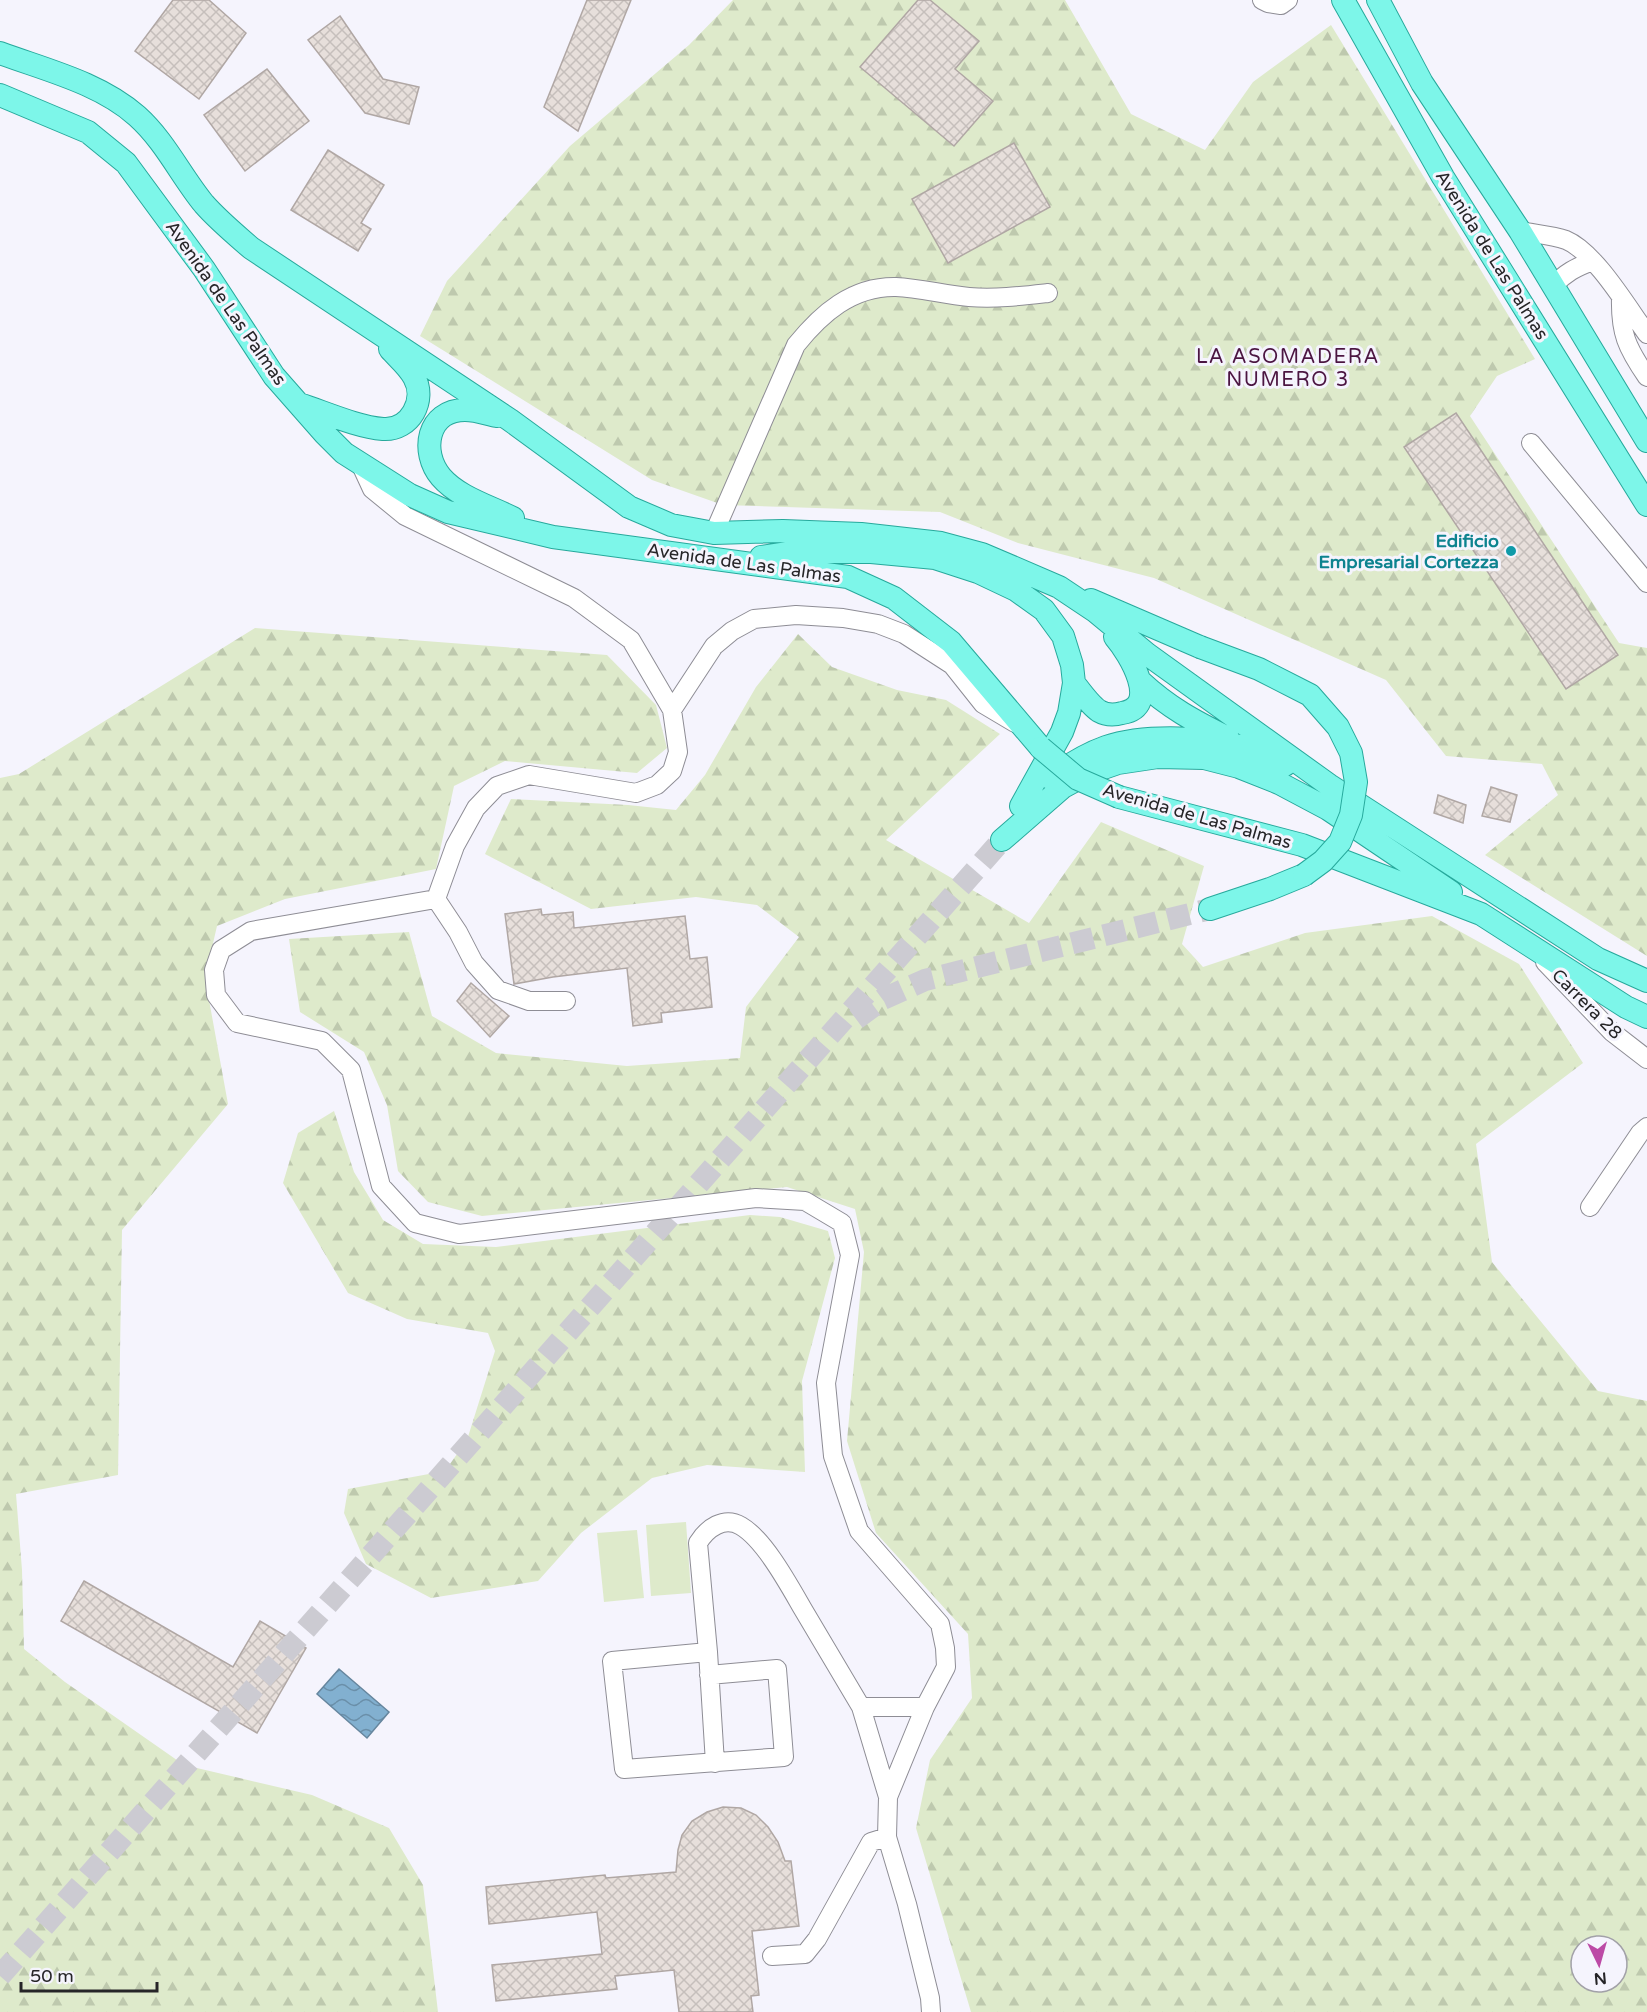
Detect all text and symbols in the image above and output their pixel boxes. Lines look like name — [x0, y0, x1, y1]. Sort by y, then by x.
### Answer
street label: Avenida de Las Palmas — [1431, 166, 1553, 344]
street label: Avenida de Las Palmas — [161, 217, 291, 389]
district label: LA ASOMADERA NUMERO 3 — [1196, 345, 1380, 392]
place label: Edificio Empresarial Cortezza — [1318, 530, 1499, 573]
street label: Avenida de Las Palmas — [646, 539, 842, 587]
marker: Edificio Empresarial Cortezza — [1504, 544, 1518, 558]
street label: Avenida de Las Palmas — [1100, 778, 1294, 854]
street label: Carrera 28 — [1547, 964, 1627, 1044]
north arrow — [1569, 1934, 1629, 1994]
scale bar — [21, 1955, 158, 1993]
text: 50 m — [30, 1965, 74, 1987]
text: N — [1593, 1967, 1607, 1988]

